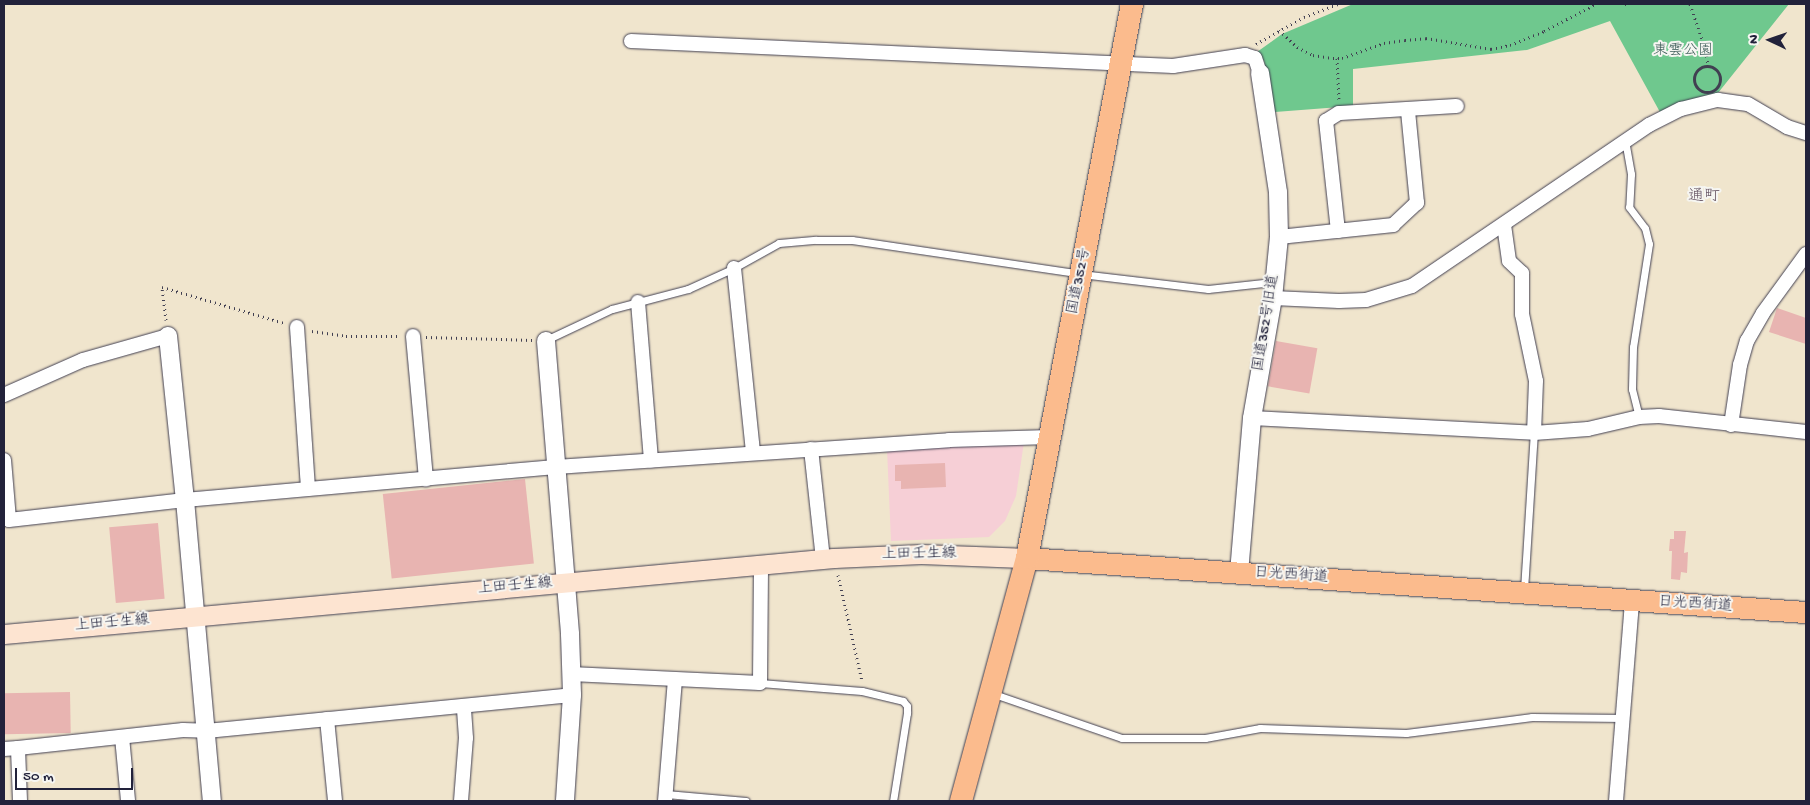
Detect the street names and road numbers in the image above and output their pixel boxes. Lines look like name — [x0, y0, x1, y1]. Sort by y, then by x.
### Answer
street label: 国道352号 — [1065, 246, 1095, 316]
street label: 国道352号旧道 — [1250, 273, 1284, 373]
street label: 上田壬生線 — [881, 545, 957, 565]
street label: 日光西街道 — [1253, 564, 1329, 588]
street label: 上田壬生線 — [477, 575, 553, 599]
street label: 日光西街道 — [1657, 593, 1733, 617]
street label: 上田壬生線 — [74, 612, 150, 636]

